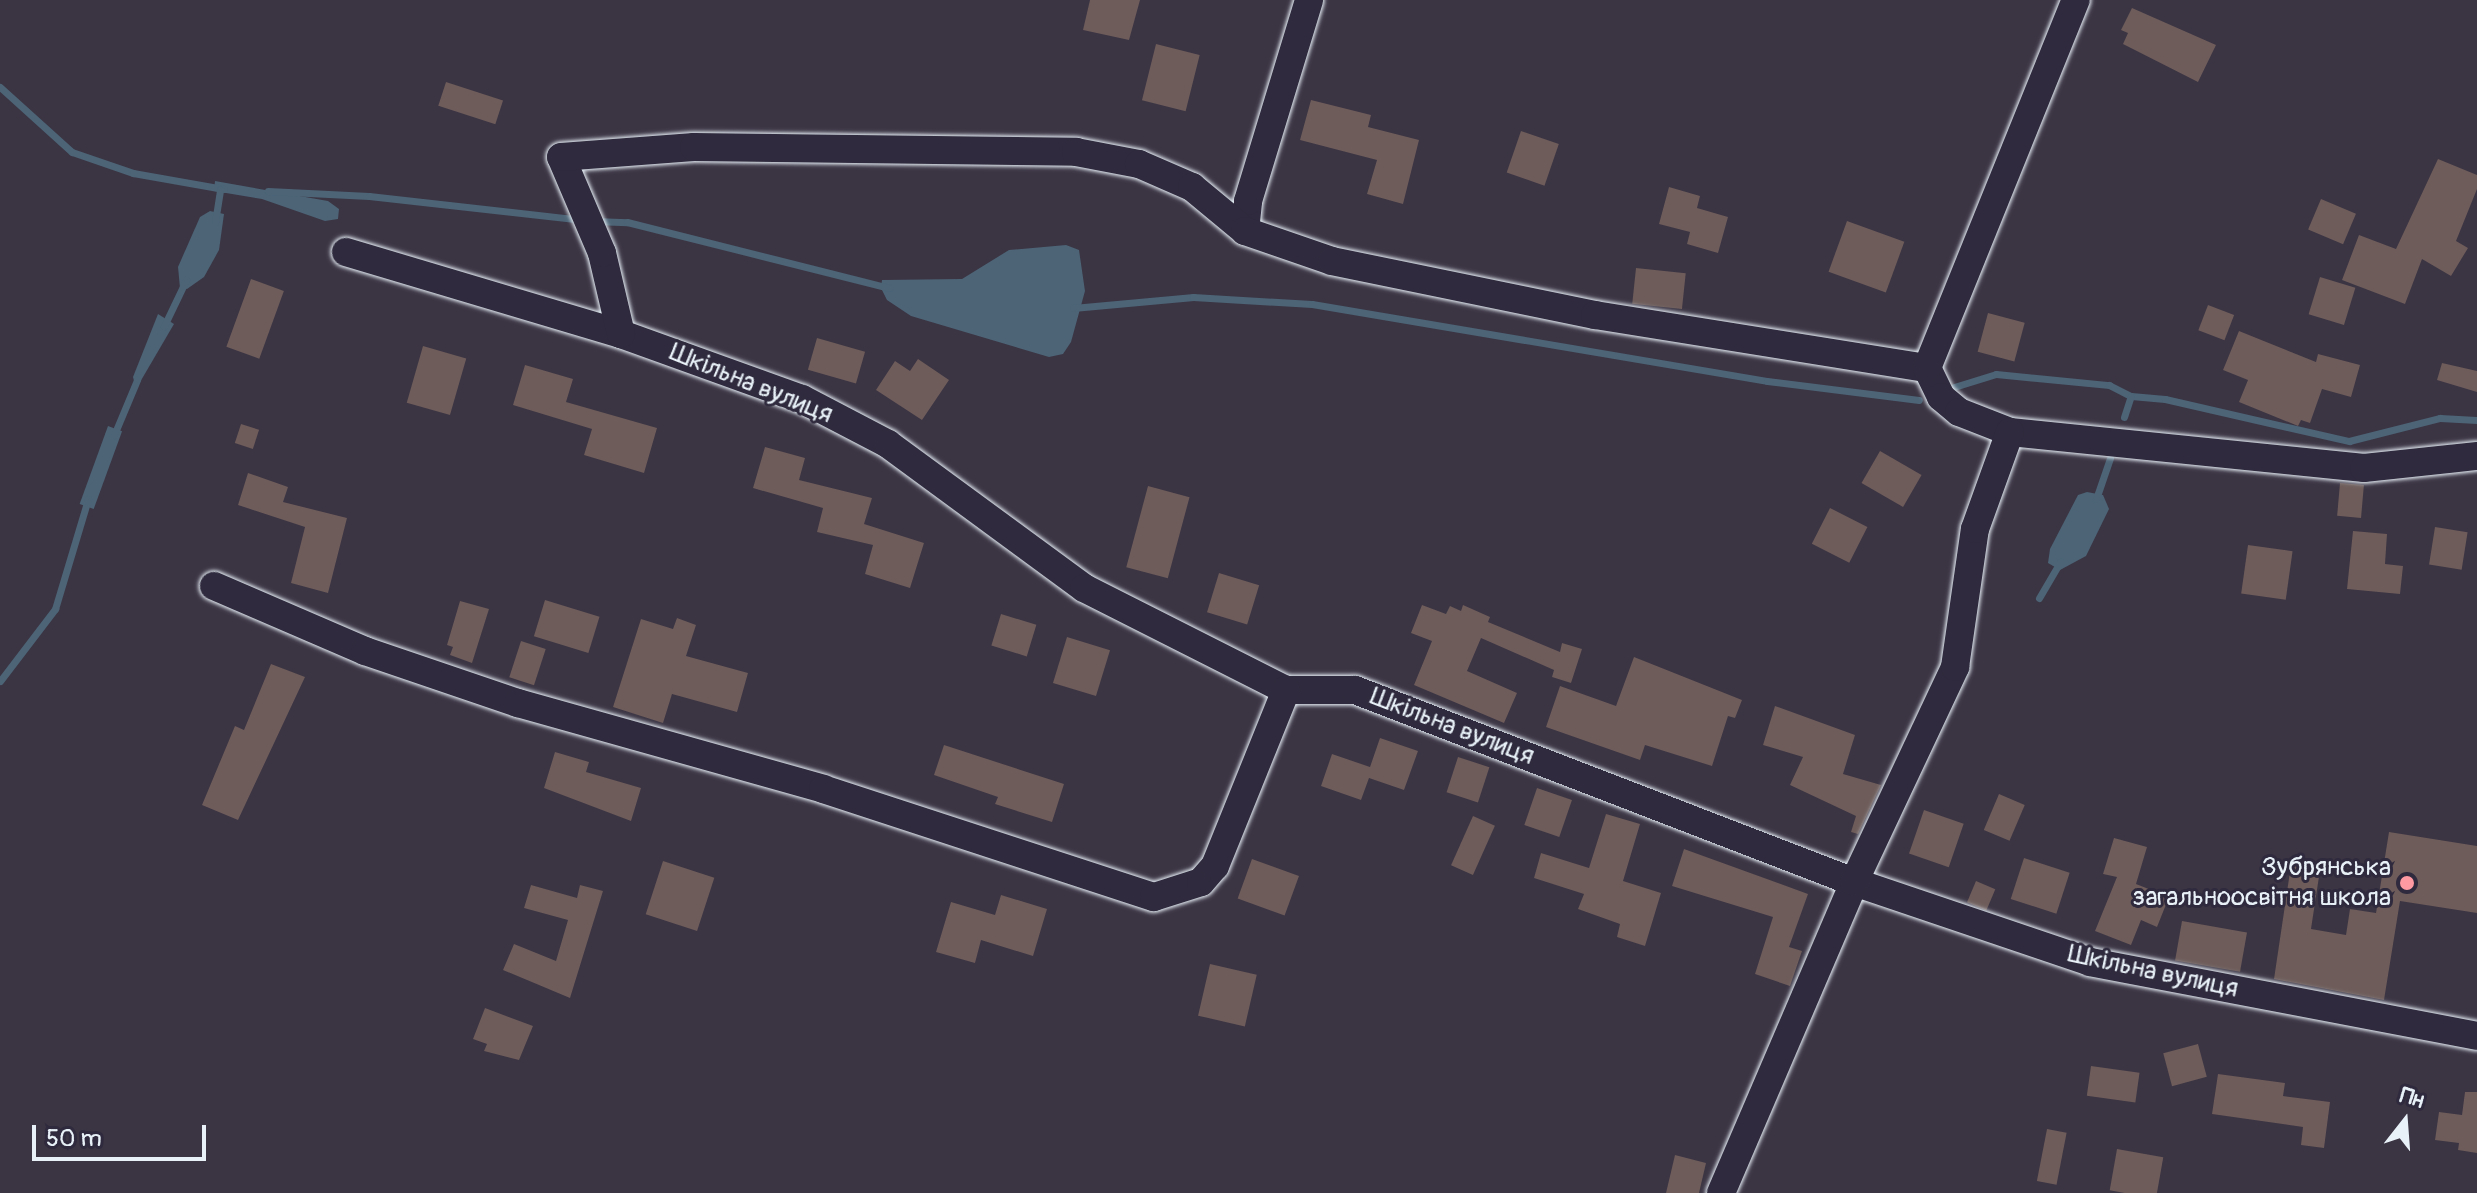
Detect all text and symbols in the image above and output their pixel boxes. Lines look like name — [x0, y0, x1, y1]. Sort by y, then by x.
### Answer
street label: Шкільна вулиця — [665, 337, 837, 431]
street label: Шкільна вулиця — [1366, 681, 1538, 773]
place label: Зубрянська загальноосвітня школа — [2133, 852, 2391, 914]
marker: Зубрянська загальноосвітня школа — [2398, 874, 2416, 892]
street label: Шкільна вулиця — [2065, 939, 2241, 1005]
north arrow — [2365, 1081, 2445, 1161]
text: Пн — [2396, 1081, 2428, 1115]
scale bar — [36, 1109, 210, 1159]
text: 50 m — [46, 1124, 102, 1153]

